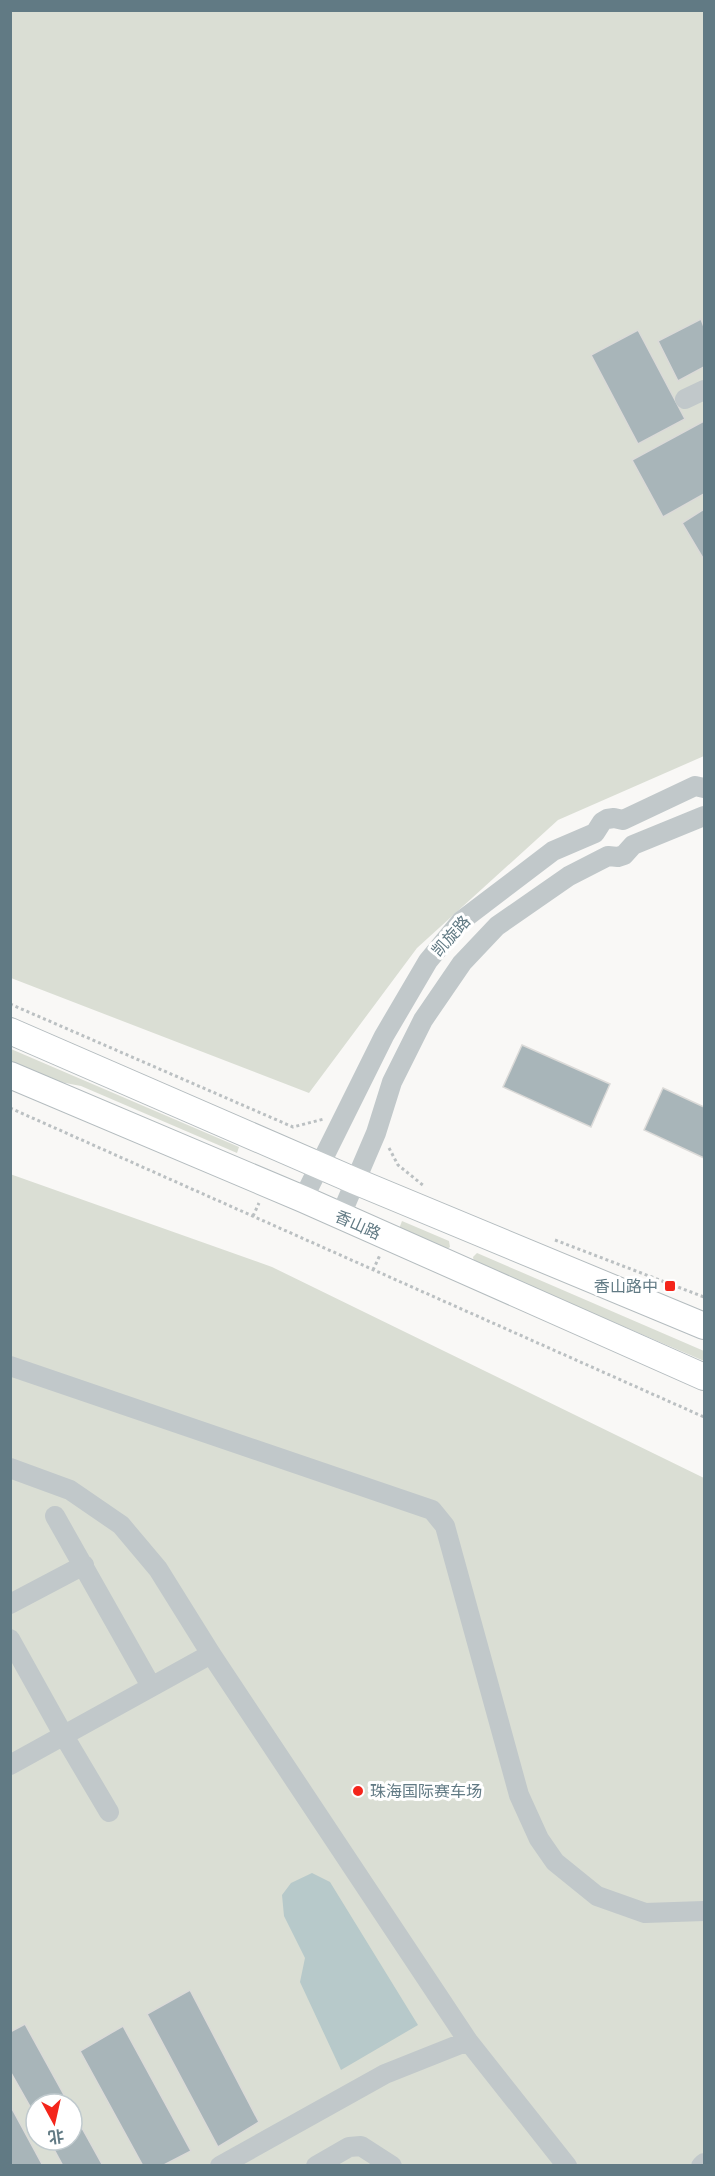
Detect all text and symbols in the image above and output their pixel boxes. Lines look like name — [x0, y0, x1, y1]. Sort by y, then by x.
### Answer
street label: 凯旋路 — [428, 912, 474, 960]
street label: 香山路 — [332, 1207, 384, 1243]
place label: 香山路中 — [594, 1277, 658, 1296]
marker: 香山路中 — [663, 1279, 677, 1293]
place label: 珠海国际赛车场 — [370, 1782, 482, 1801]
marker: 珠海国际赛车场 — [351, 1784, 365, 1798]
north arrow — [24, 2092, 84, 2152]
text: 北 — [47, 2126, 65, 2147]

